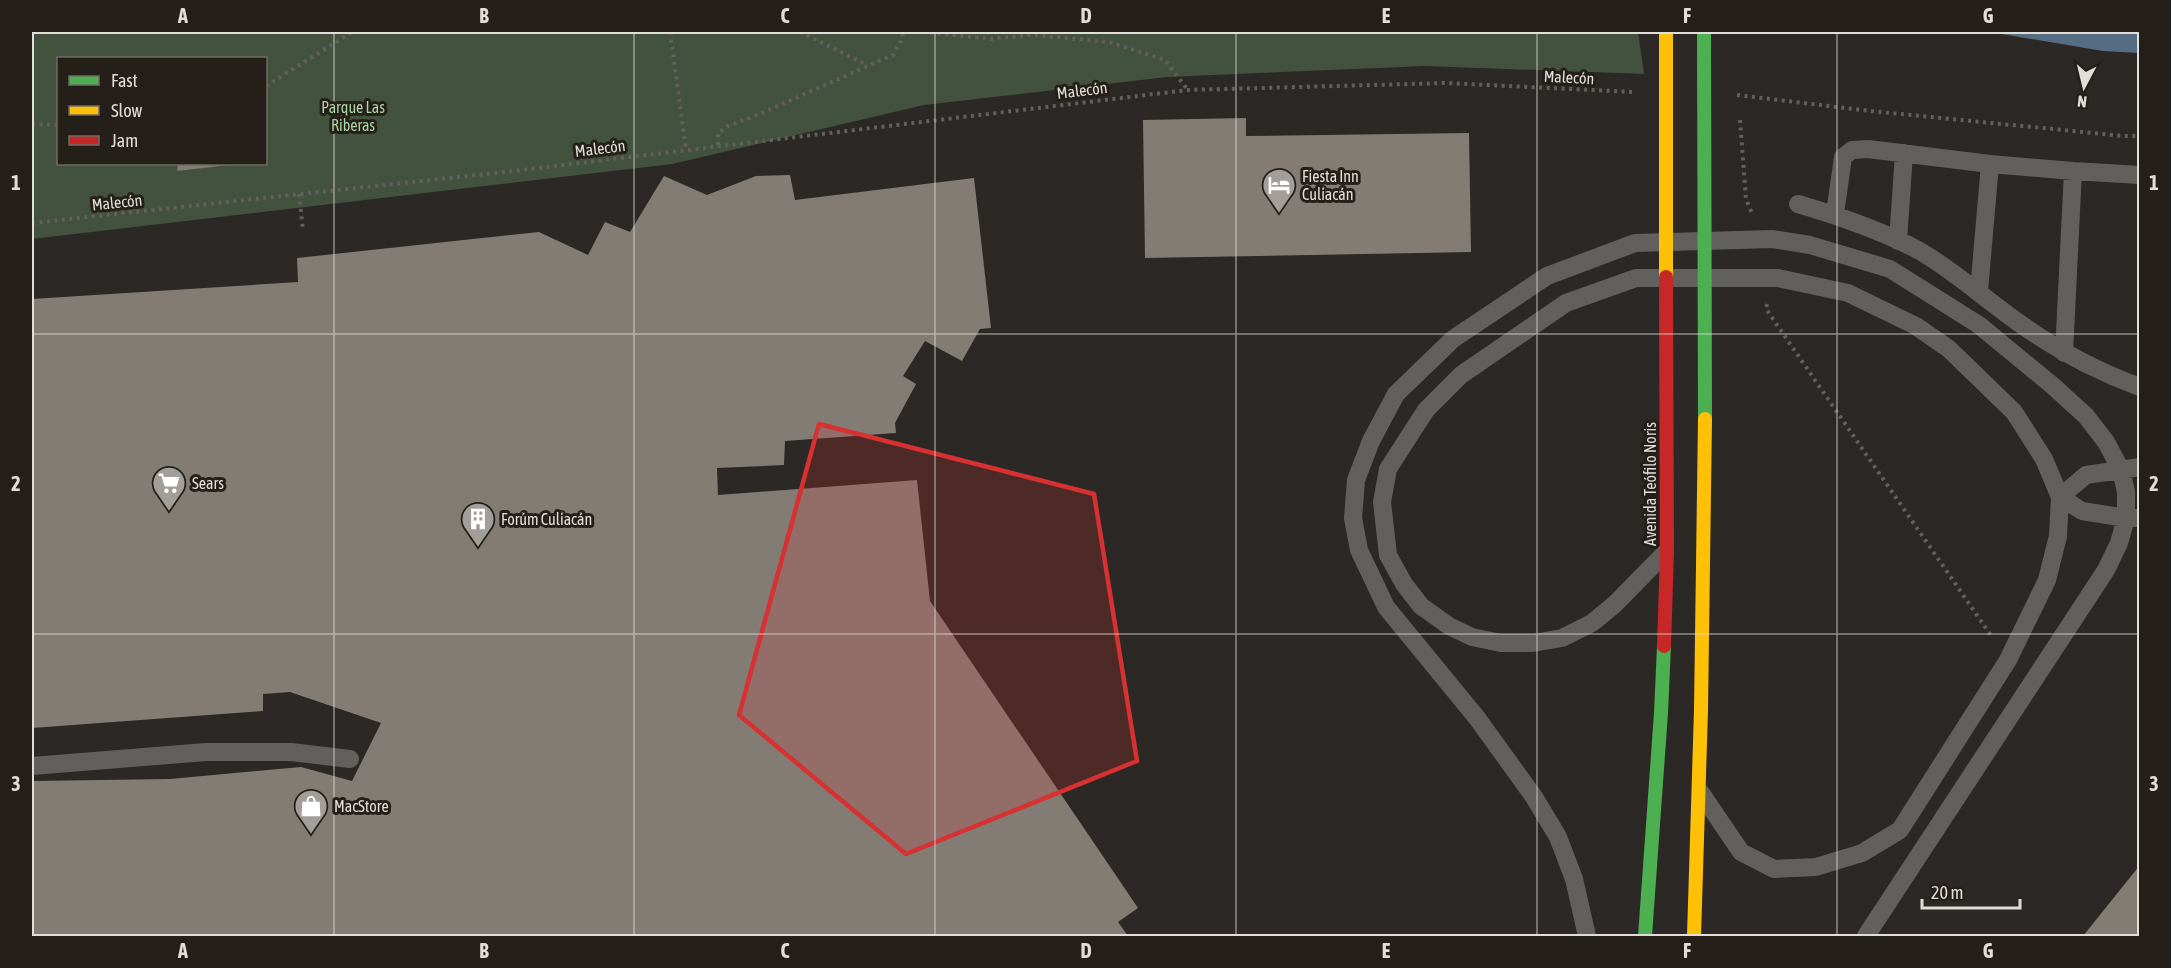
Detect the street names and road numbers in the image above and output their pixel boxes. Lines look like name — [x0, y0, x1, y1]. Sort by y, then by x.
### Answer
street label: Malecón — [1543, 67, 1595, 87]
street label: Malecón — [1056, 78, 1108, 102]
street label: Malecón — [574, 136, 626, 160]
street label: Malecón — [91, 190, 143, 214]
street label: Avenida Teófilo Noris — [1641, 422, 1659, 546]

